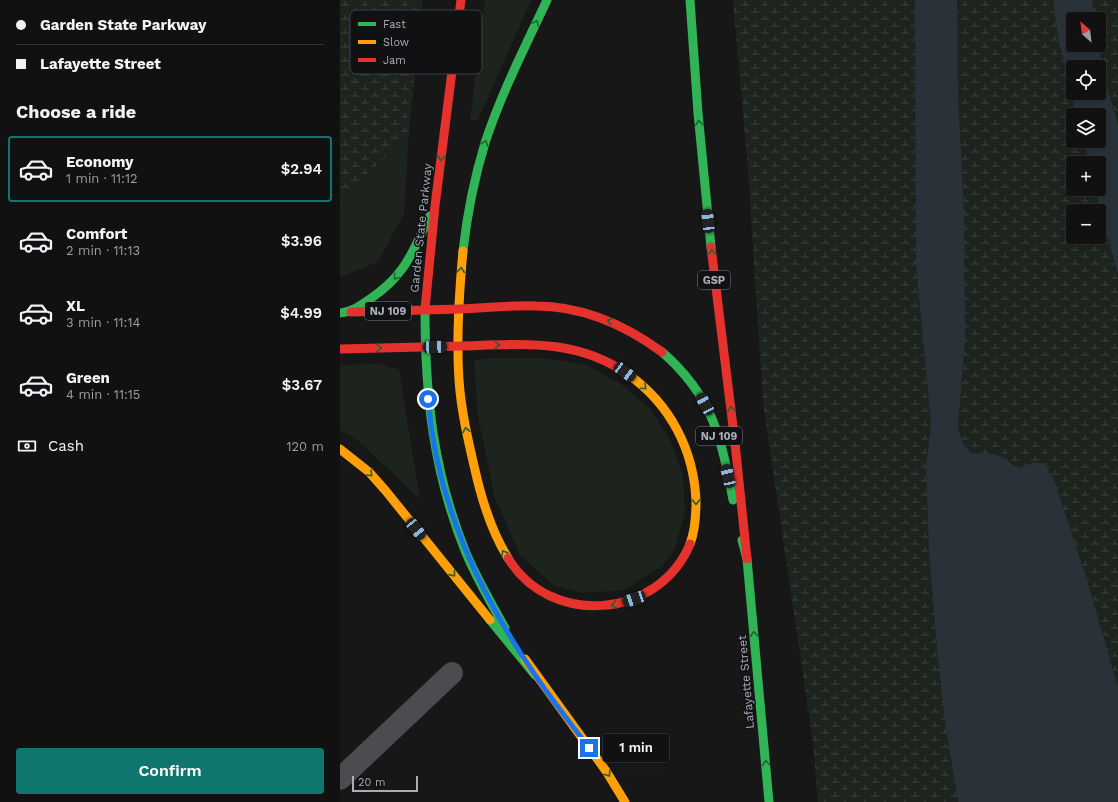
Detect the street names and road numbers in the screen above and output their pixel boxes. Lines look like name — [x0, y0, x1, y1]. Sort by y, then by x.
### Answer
street label: Garden State Parkway — [407, 162, 435, 293]
road number: GSP — [698, 271, 730, 289]
road number: NJ 109 — [365, 302, 411, 320]
road number: NJ 109 — [696, 427, 742, 445]
street label: Lafayette Street — [735, 635, 757, 729]

